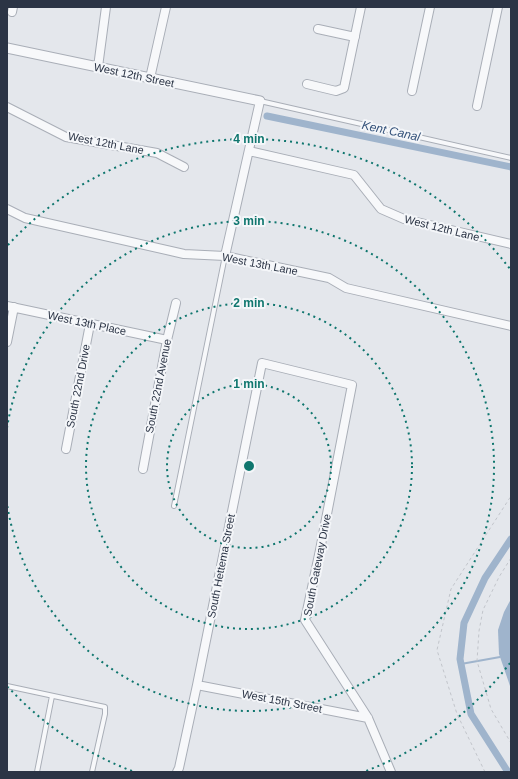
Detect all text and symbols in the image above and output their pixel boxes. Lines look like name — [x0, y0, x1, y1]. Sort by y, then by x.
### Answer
street label: West 12th Street — [93, 61, 175, 89]
water label: Kent Canal — [361, 118, 422, 144]
street label: West 12th Lane — [67, 130, 145, 156]
text: 4 min — [233, 132, 265, 146]
street label: West 12th Lane — [403, 213, 481, 243]
text: 3 min — [233, 214, 265, 228]
street label: West 13th Lane — [221, 251, 299, 277]
text: 2 min — [233, 296, 265, 310]
street label: West 13th Place — [47, 309, 127, 337]
street label: South 22nd Avenue — [143, 338, 173, 434]
street label: South 22nd Drive — [64, 343, 92, 429]
text: 1 min — [233, 377, 265, 391]
centre of rings — [242, 459, 256, 473]
street label: South Hettema Street — [205, 513, 237, 619]
street label: South Gateway Drive — [301, 513, 333, 617]
street label: West 15th Street — [241, 687, 323, 715]

